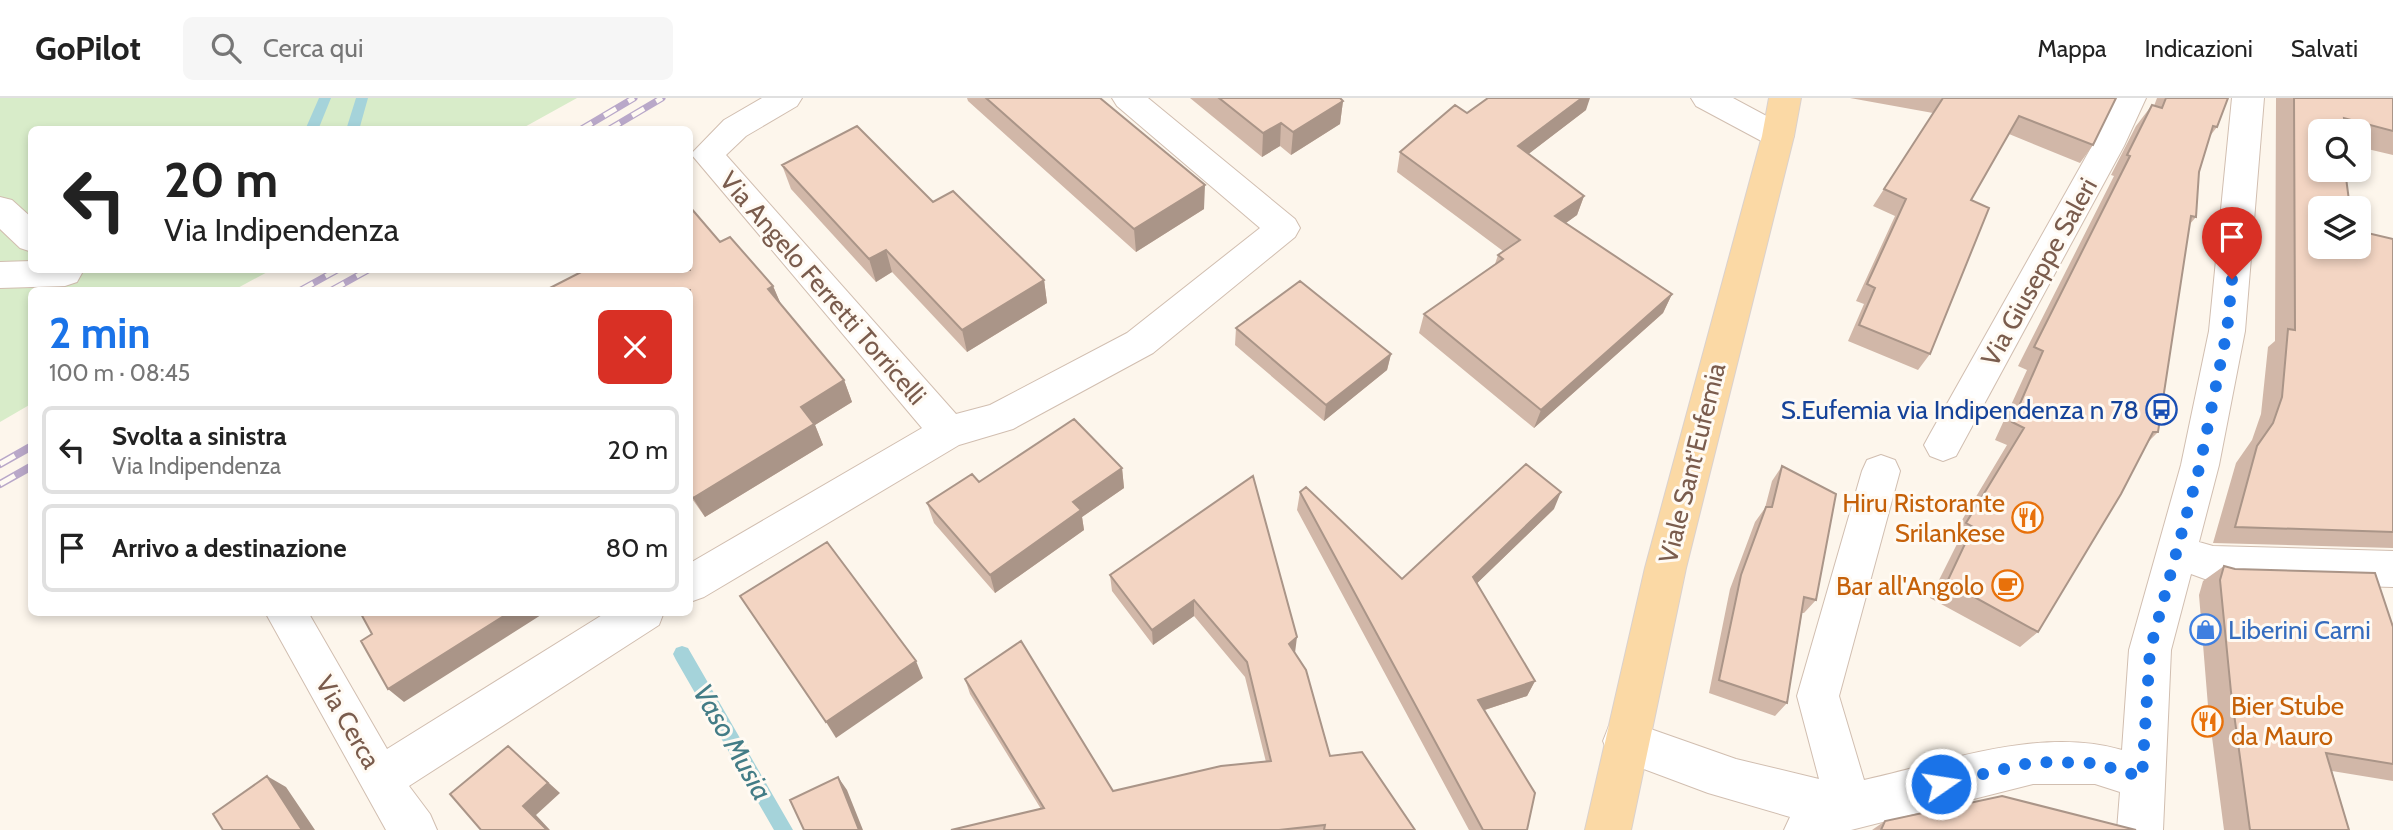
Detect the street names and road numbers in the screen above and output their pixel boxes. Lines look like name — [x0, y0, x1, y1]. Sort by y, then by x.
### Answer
street label: Via Angelo Ferretti Torricelli — [713, 165, 933, 411]
street label: Via Giuseppe Saleri — [1974, 172, 2104, 372]
street label: Viale Sant'Eufemia — [1652, 359, 1732, 567]
street label: Via Cerca — [309, 670, 388, 775]

